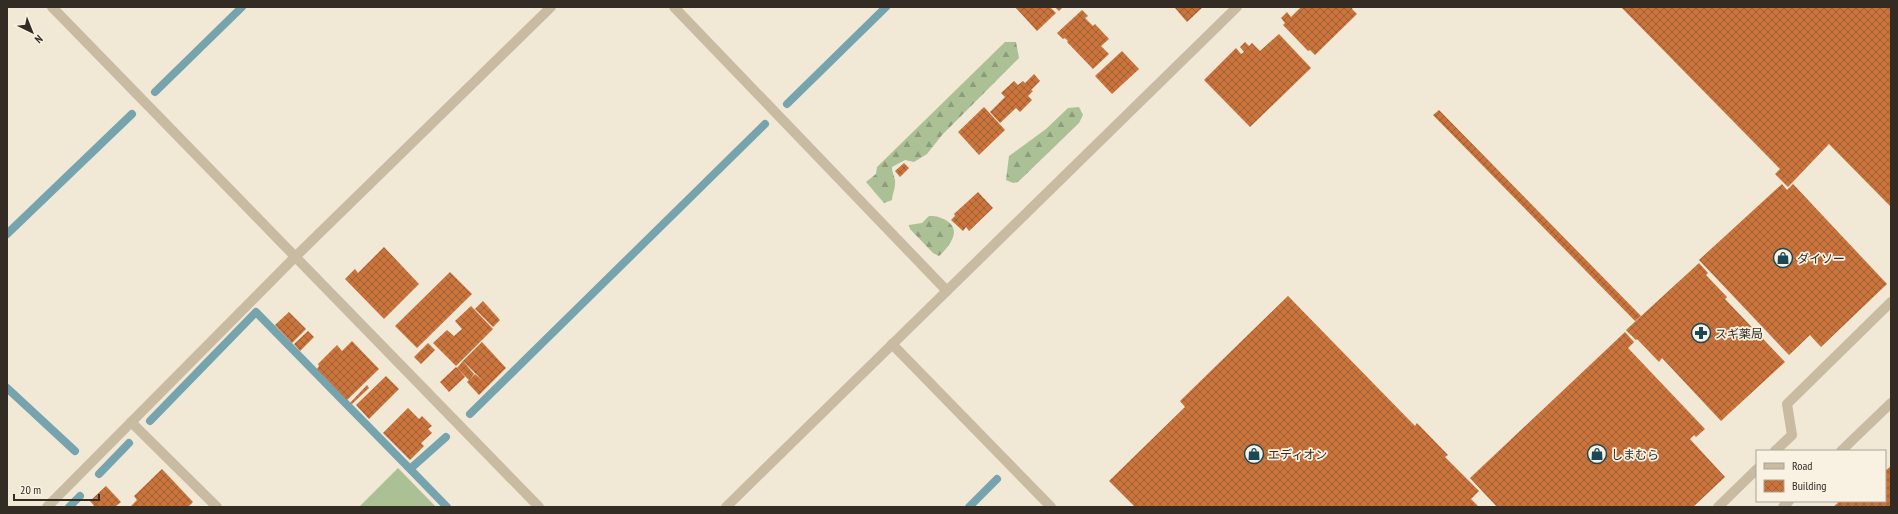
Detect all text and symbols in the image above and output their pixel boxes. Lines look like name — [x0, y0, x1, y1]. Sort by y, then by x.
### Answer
north arrow — [12, 12, 52, 52]
text: N — [32, 32, 46, 46]
shop icon: ダイソー — [1772, 247, 1794, 269]
place label: ダイソー — [1797, 251, 1845, 266]
pharmacy icon: スギ薬局 — [1690, 322, 1712, 344]
place label: スギ薬局 — [1715, 326, 1763, 341]
shop icon: エディオン — [1243, 443, 1265, 465]
shop icon: しまむら — [1586, 443, 1608, 465]
place label: エディオン — [1268, 447, 1327, 462]
place label: しまむら — [1611, 447, 1659, 462]
legend — [1756, 450, 1886, 502]
text: Road — [1792, 458, 1812, 473]
scale bar — [14, 476, 99, 502]
text: Building — [1792, 478, 1827, 493]
text: 20 m — [20, 482, 41, 497]

